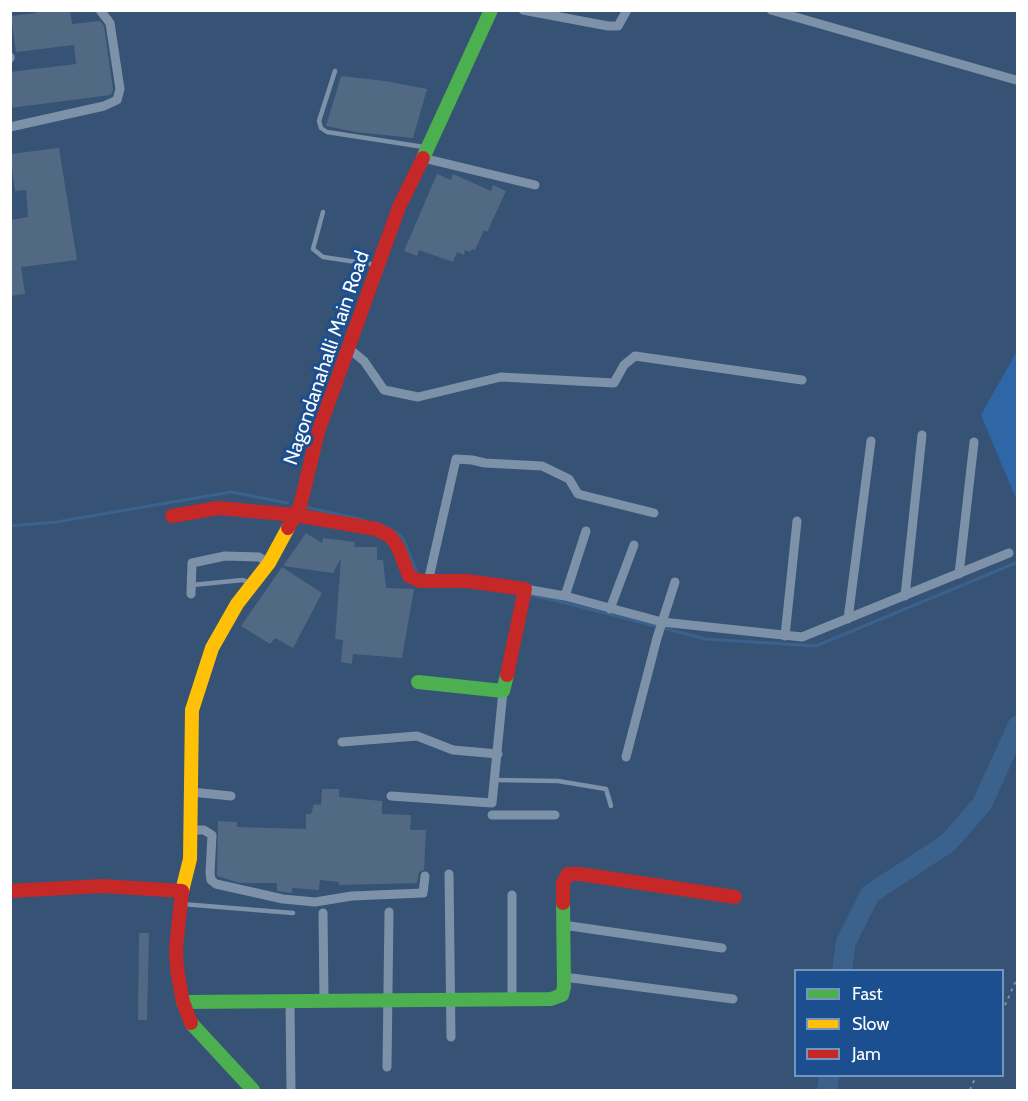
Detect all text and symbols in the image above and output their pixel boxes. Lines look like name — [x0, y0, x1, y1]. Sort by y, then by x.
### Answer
street label: Nagondanahalli Main Road — [279, 248, 375, 468]
legend — [794, 969, 1004, 1077]
text: Fast — [852, 983, 883, 1005]
text: Slow — [852, 1013, 889, 1035]
text: Jam — [852, 1043, 881, 1065]

